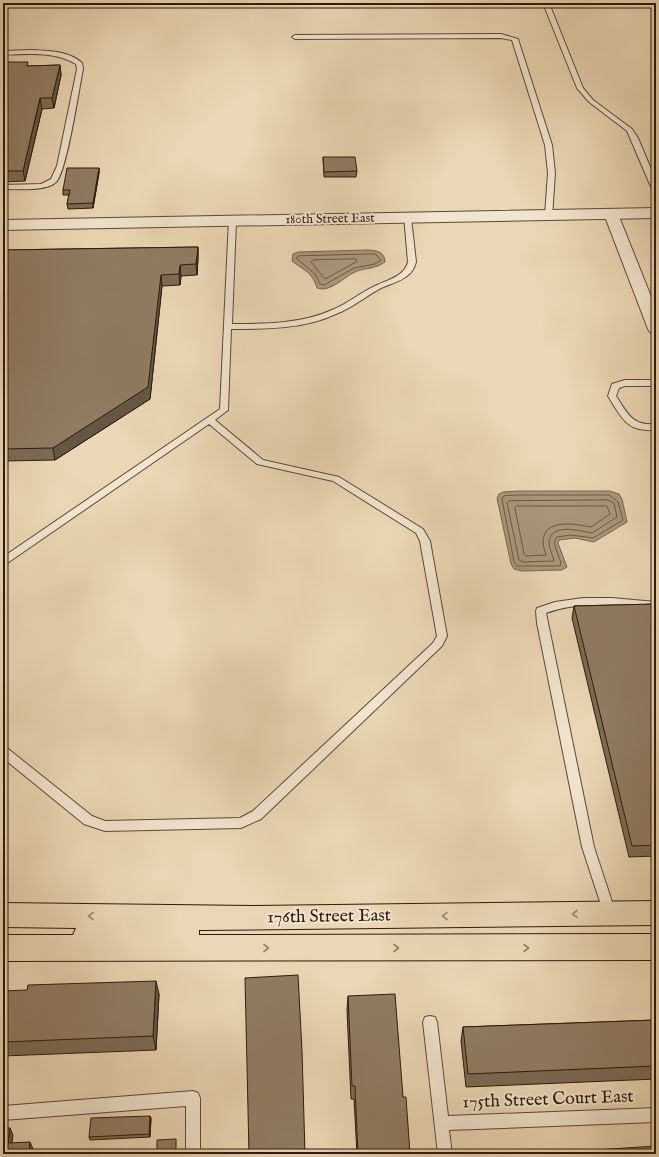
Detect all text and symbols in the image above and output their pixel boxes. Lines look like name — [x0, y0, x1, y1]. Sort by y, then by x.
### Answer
street label: 180th Street East — [285, 210, 375, 228]
street label: 176th Street East — [267, 904, 391, 930]
one-way arrow — [572, 910, 578, 918]
one-way arrow — [88, 912, 94, 920]
one-way arrow — [442, 912, 448, 920]
one-way arrow — [263, 944, 269, 952]
one-way arrow — [393, 944, 399, 952]
one-way arrow — [523, 944, 529, 952]
street label: 175th Street Court East — [462, 1086, 634, 1114]

